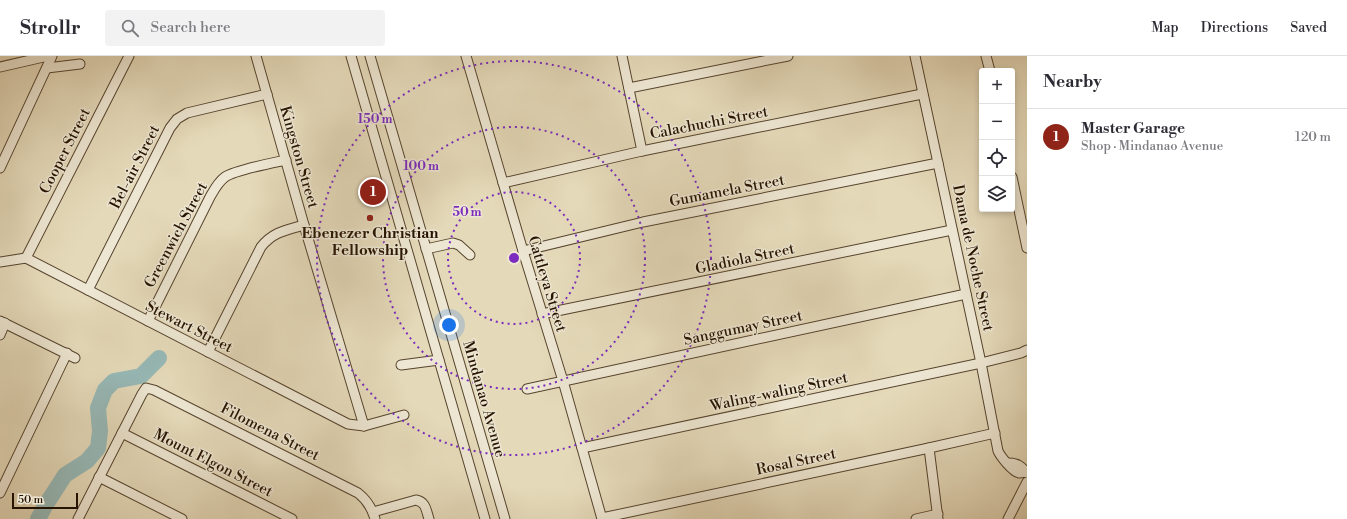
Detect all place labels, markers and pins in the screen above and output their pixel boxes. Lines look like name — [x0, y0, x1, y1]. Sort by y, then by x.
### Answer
pin: 1 — [360, 177, 386, 207]
marker: Ebenezer Christian Fellowship — [365, 213, 375, 223]
place label: Ebenezer Christian Fellowship — [302, 224, 439, 260]
centre of rings — [507, 251, 521, 265]

